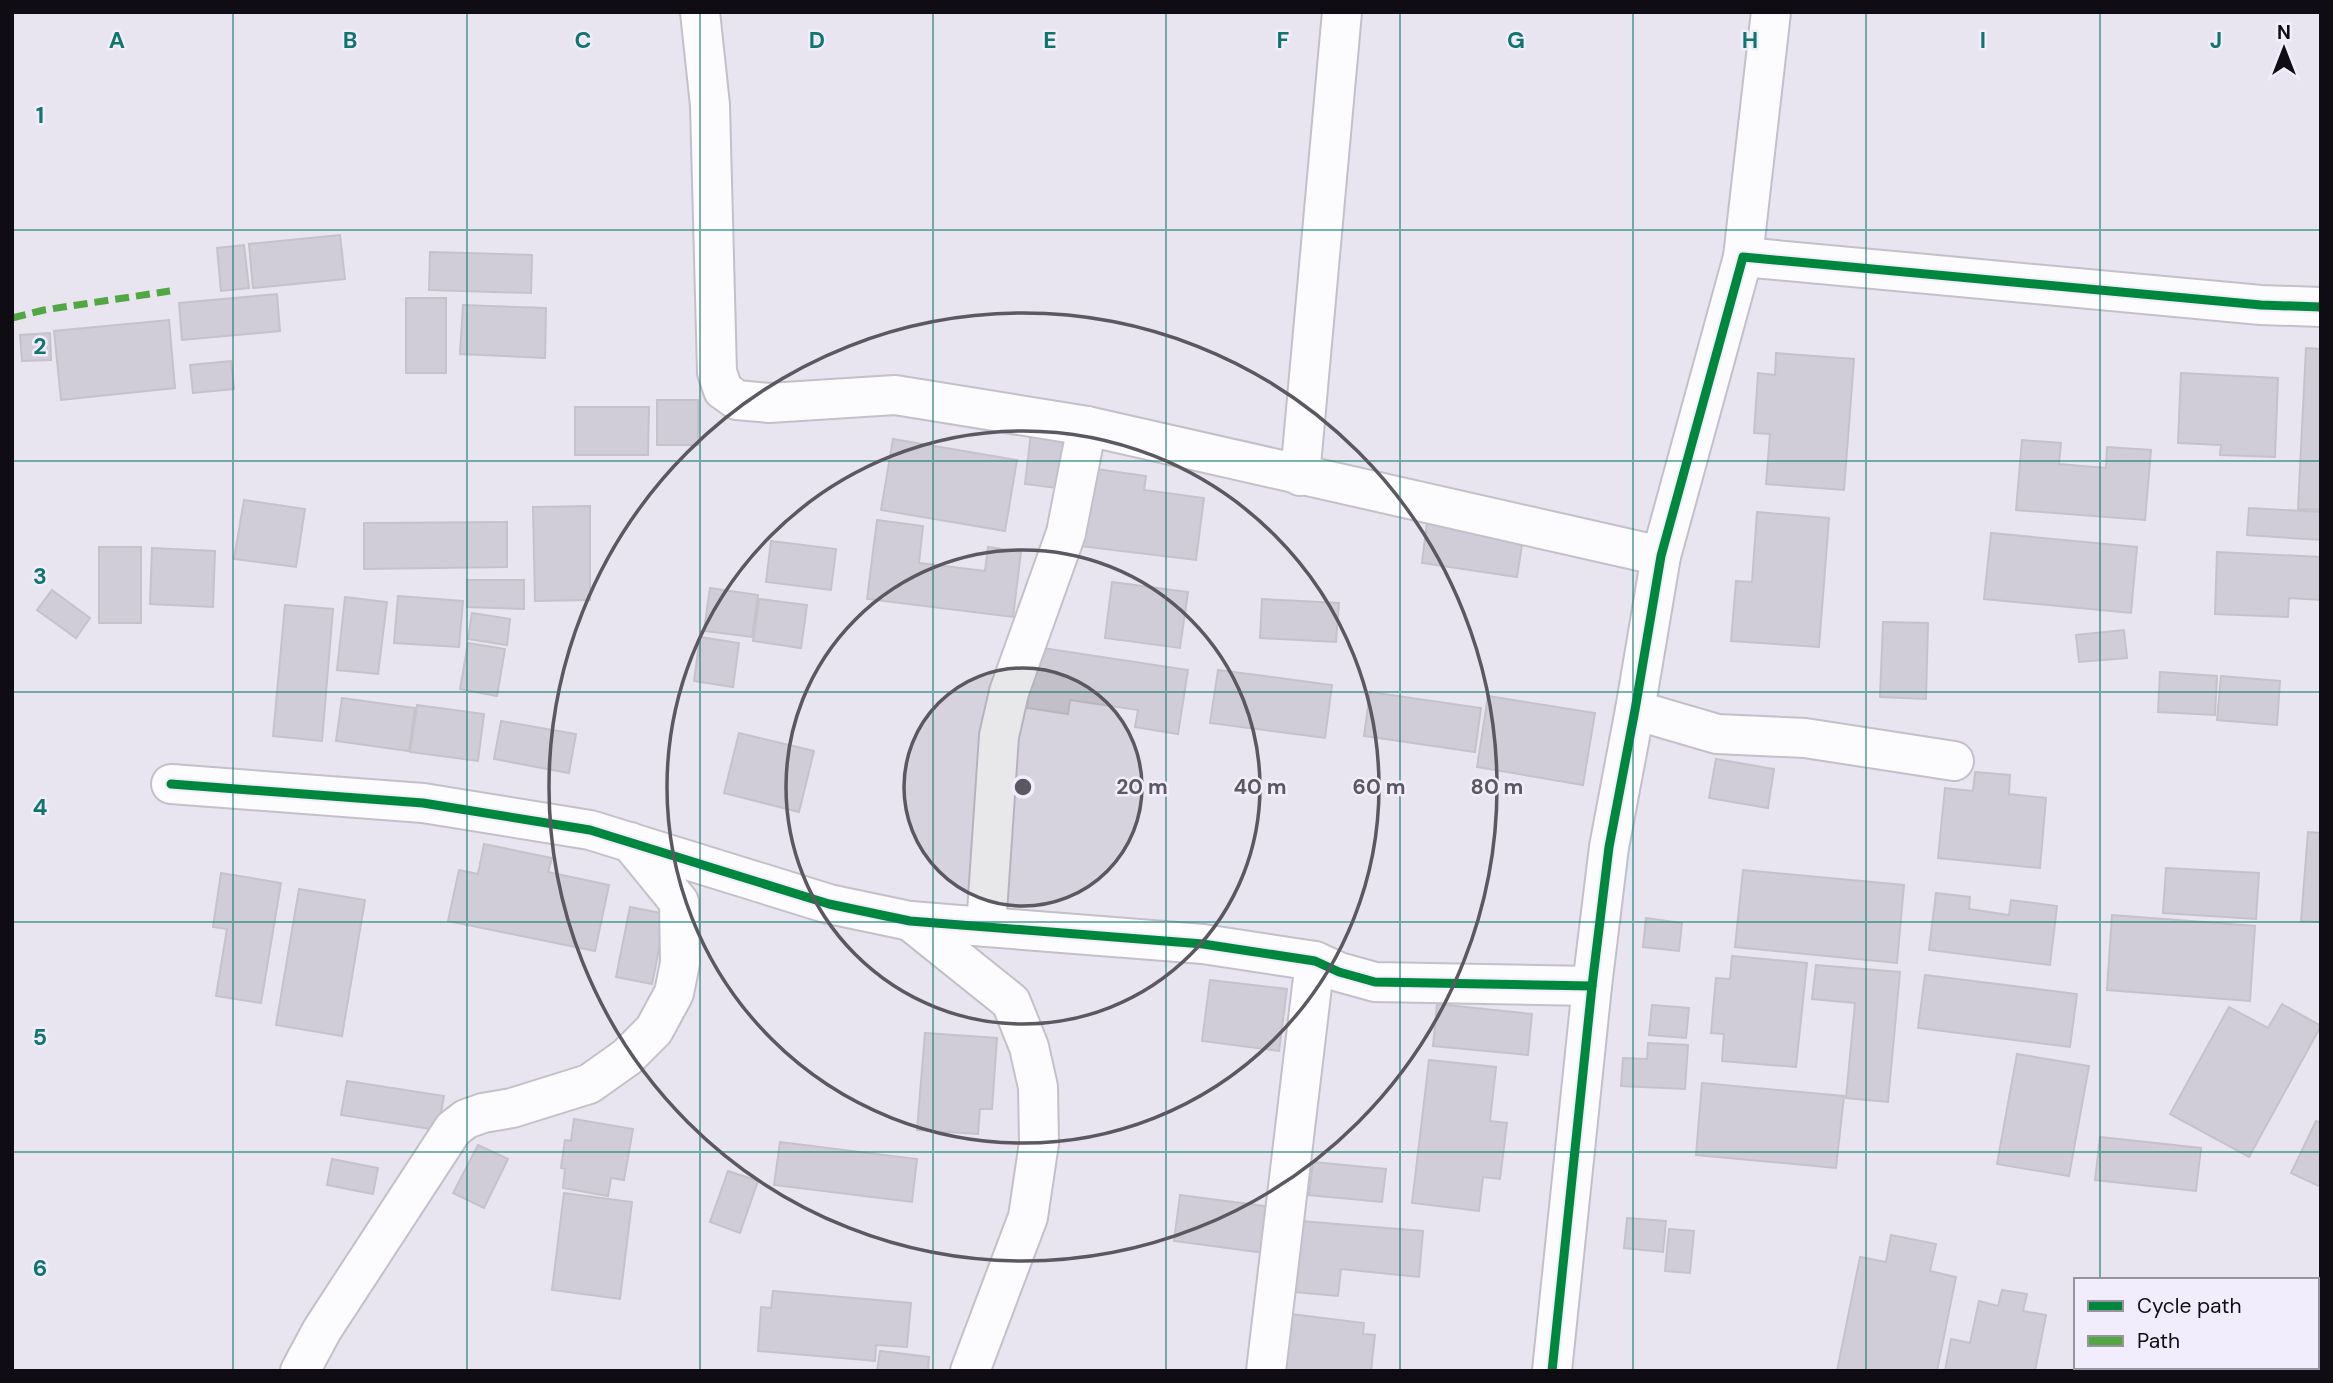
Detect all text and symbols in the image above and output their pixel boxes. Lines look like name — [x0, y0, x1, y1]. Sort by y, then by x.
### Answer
north arrow — [2249, 14, 2319, 84]
text: N — [2277, 20, 2291, 45]
text: A — [109, 25, 125, 55]
text: B — [343, 25, 357, 55]
text: C — [575, 25, 591, 55]
text: D — [809, 25, 825, 55]
text: E — [1043, 25, 1057, 55]
text: F — [1277, 25, 1290, 55]
text: G — [1507, 25, 1525, 55]
text: H — [1742, 25, 1758, 55]
text: I — [1980, 25, 1986, 55]
text: J — [2210, 25, 2222, 55]
text: 1 — [36, 100, 44, 130]
text: 2 — [33, 331, 47, 361]
text: 3 — [33, 561, 47, 591]
text: 20 m — [1116, 773, 1168, 801]
text: 40 m — [1233, 773, 1287, 801]
text: 60 m — [1353, 773, 1405, 801]
text: 80 m — [1471, 773, 1523, 801]
centre of rings — [1011, 775, 1035, 799]
text: 4 — [33, 792, 48, 822]
text: 5 — [33, 1022, 47, 1052]
text: 6 — [33, 1253, 47, 1283]
legend — [2074, 1278, 2319, 1369]
text: Cycle path — [2137, 1292, 2242, 1320]
text: Path — [2137, 1327, 2180, 1355]

